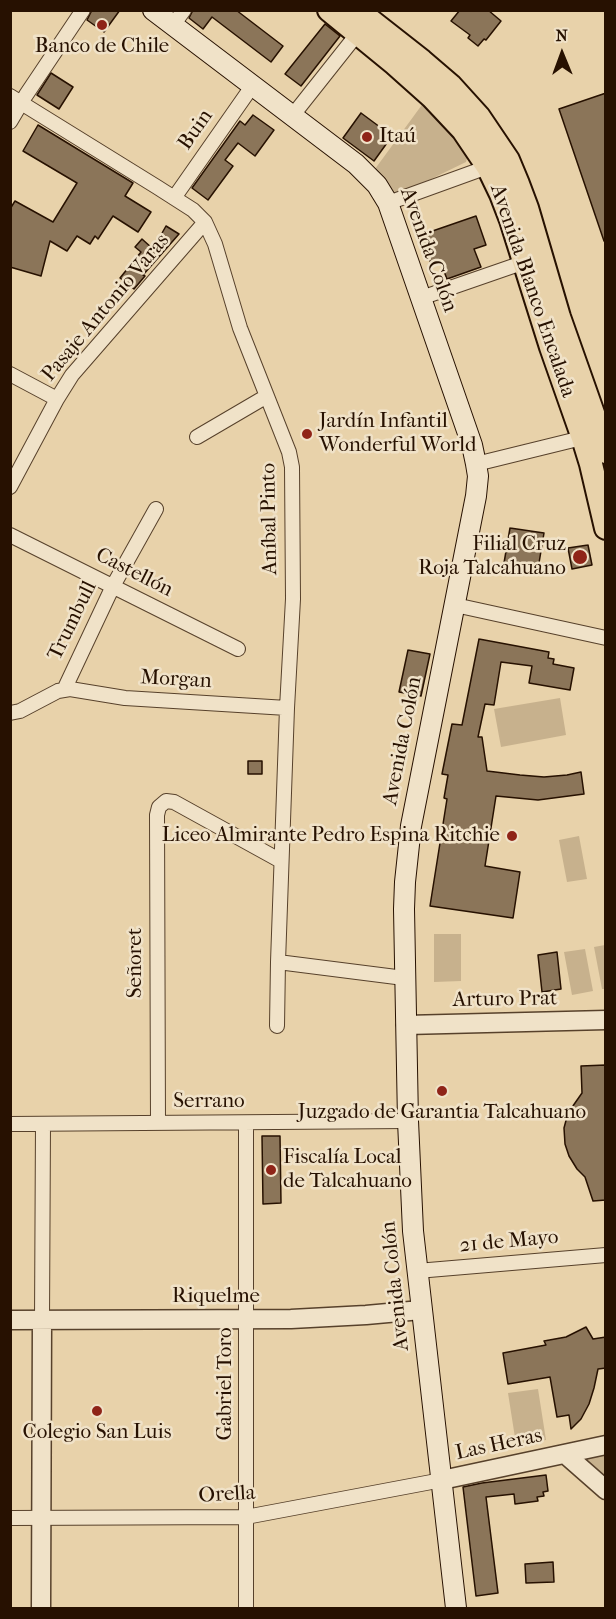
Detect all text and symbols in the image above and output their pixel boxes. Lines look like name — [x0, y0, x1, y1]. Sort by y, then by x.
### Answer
marker: Banco de Chile — [95, 18, 109, 32]
north arrow — [532, 24, 592, 84]
text: N — [555, 26, 568, 45]
place label: Banco de Chile — [35, 34, 169, 60]
street label: Buin — [173, 105, 219, 155]
place label: Itaú — [379, 124, 416, 150]
marker: Itaú — [360, 130, 374, 144]
street label: Avenida Blanco Encalada — [484, 181, 580, 401]
street label: Avenida Colón — [394, 184, 462, 316]
street label: Pasaje Antonio Varas — [37, 229, 175, 387]
place label: Jardín Infantil Wonderful World — [319, 409, 476, 459]
marker: Jardín Infantil Wonderful World — [300, 427, 314, 441]
street label: Aníbal Pinto — [256, 463, 284, 575]
place label: Filial Cruz Roja Talcahuano — [418, 532, 566, 582]
street label: Castellón — [91, 543, 177, 603]
marker: Filial Cruz Roja Talcahuano — [571, 548, 589, 566]
street label: Trumbull — [43, 577, 103, 665]
street label: Morgan — [140, 666, 212, 694]
street label: Avenida Colón — [378, 675, 428, 807]
place label: Liceo Almirante Pedro Espina Ritchie — [162, 823, 500, 849]
marker: Liceo Almirante Pedro Espina Ritchie — [505, 829, 519, 843]
street label: Señoret — [123, 928, 149, 998]
street label: Arturo Prat — [452, 986, 558, 1014]
marker: Juzgado de Garantia Talcahuano — [435, 1084, 449, 1098]
street label: Serrano — [173, 1089, 245, 1115]
place label: Juzgado de Garantia Talcahuano — [298, 1100, 586, 1126]
place label: Fiscalía Local de Talcahuano — [283, 1145, 412, 1195]
marker: Fiscalía Local de Talcahuano — [264, 1163, 278, 1177]
street label: Avenida Colón — [377, 1220, 415, 1352]
street label: 21 de Mayo — [459, 1225, 559, 1259]
street label: Riquelme — [172, 1284, 260, 1310]
street label: Gabriel Toro — [213, 1327, 239, 1441]
marker: Colegio San Luis — [90, 1404, 104, 1418]
place label: Colegio San Luis — [23, 1420, 171, 1446]
street label: Las Heras — [453, 1424, 545, 1466]
street label: Orella — [198, 1481, 256, 1509]

